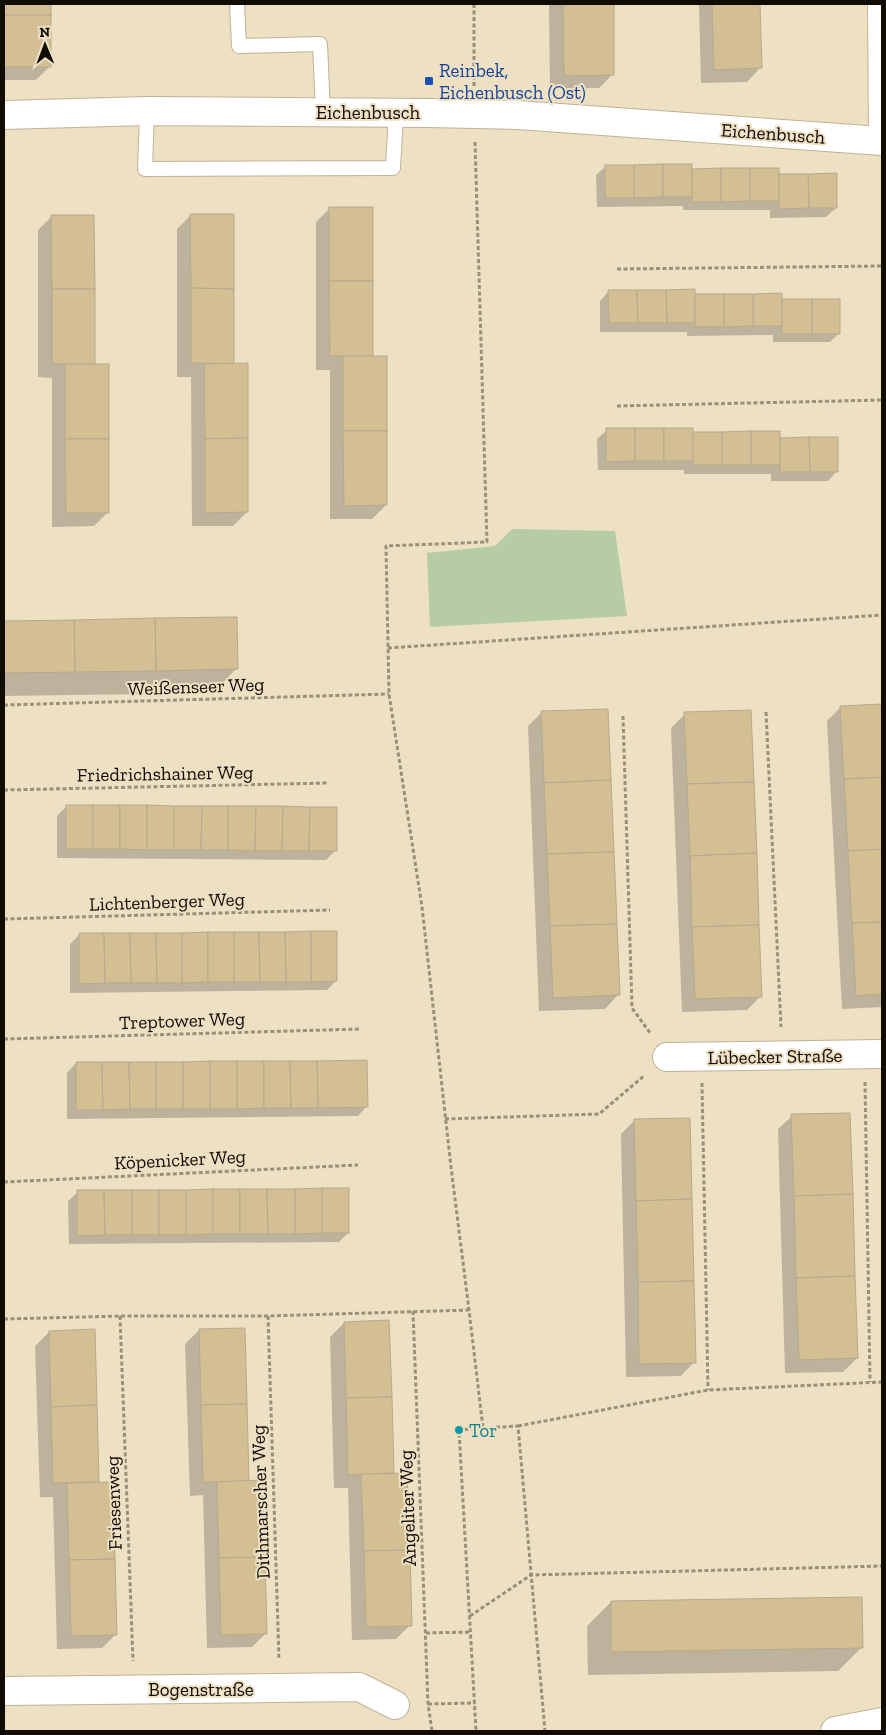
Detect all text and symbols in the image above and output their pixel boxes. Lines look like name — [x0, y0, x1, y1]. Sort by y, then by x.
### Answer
north arrow — [20, 20, 70, 70]
text: N — [39, 24, 51, 41]
place label: Reinbek, Eichenbusch (Ost) — [439, 59, 586, 104]
marker: Reinbek, Eichenbusch (Ost) — [423, 75, 435, 87]
street label: Eichenbusch — [316, 101, 420, 124]
street label: Eichenbusch — [720, 118, 826, 149]
street label: Weißenseer Weg — [127, 673, 266, 700]
street label: Friedrichshainer Weg — [76, 760, 254, 787]
street label: Lichtenberger Weg — [89, 887, 246, 916]
street label: Treptower Weg — [118, 1007, 246, 1034]
street label: Lübecker Straße — [707, 1044, 843, 1069]
street label: Köpenicker Weg — [114, 1145, 247, 1174]
place label: Tor — [469, 1419, 497, 1442]
street label: Dithmarscher Weg — [246, 1424, 275, 1579]
marker: Tor — [453, 1424, 465, 1436]
street label: Angeliter Weg — [394, 1449, 421, 1567]
street label: Friesenweg — [100, 1455, 127, 1551]
street label: Bogenstraße — [148, 1678, 254, 1701]

